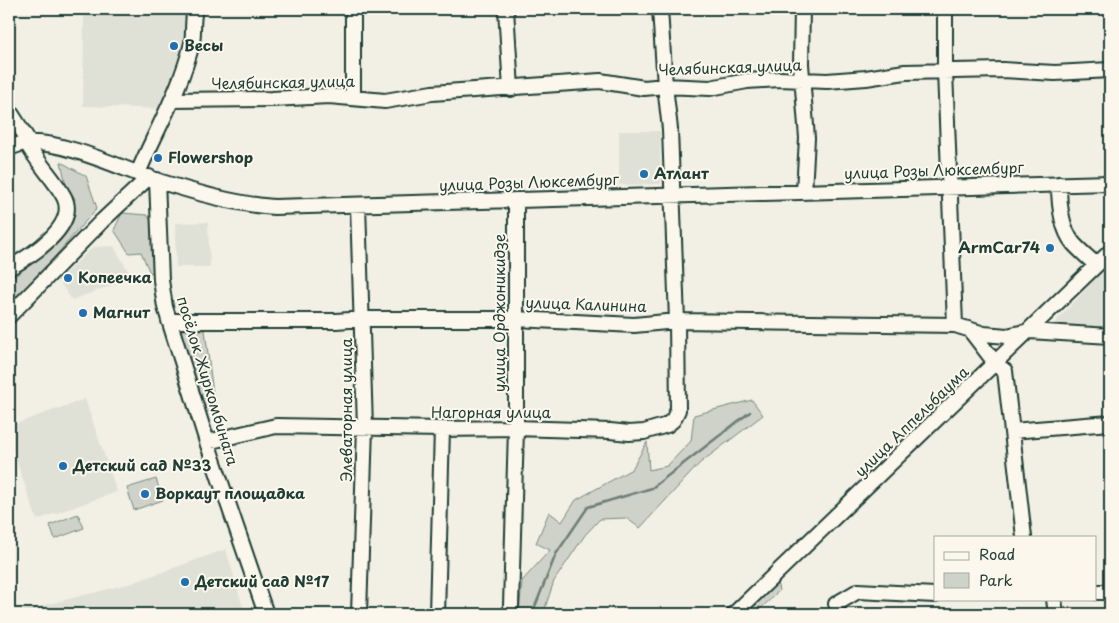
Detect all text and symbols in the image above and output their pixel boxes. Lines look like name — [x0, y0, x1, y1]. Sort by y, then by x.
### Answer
place label: Весы — [184, 33, 223, 56]
marker: Весы — [168, 40, 180, 52]
street label: Челябинская улица — [658, 52, 803, 80]
street label: Челябинская улица — [211, 69, 355, 94]
place label: Flowershop — [168, 145, 253, 168]
marker: Flowershop — [152, 152, 164, 164]
street label: улица Розы Люксембург — [844, 155, 1025, 184]
place label: Атлант — [654, 161, 709, 184]
street label: улица Розы Люксембург — [439, 167, 620, 196]
marker: Атлант — [638, 168, 650, 180]
street label: улица Орджоникидзе — [487, 234, 510, 392]
place label: ArmCar74 — [958, 235, 1040, 258]
marker: ArmCar74 — [1044, 242, 1056, 254]
place label: Копеечка — [78, 265, 153, 288]
marker: Копеечка — [62, 272, 74, 284]
street label: улица Калинина — [525, 290, 648, 317]
street label: посёлок Жиркомбината — [172, 293, 245, 469]
place label: Магнит — [93, 300, 151, 323]
marker: Магнит — [77, 307, 89, 319]
street label: Элеваторная улица — [334, 337, 357, 482]
street label: улица Аппельбаума — [849, 360, 974, 482]
street label: Нагорная улица — [431, 400, 552, 423]
place label: Детский сад №33 — [72, 453, 212, 476]
marker: Детский сад №33 — [57, 460, 69, 472]
place label: Воркаут площадка — [155, 481, 305, 504]
marker: Воркаут площадка — [139, 488, 151, 500]
legend — [934, 536, 1096, 600]
text: Road — [979, 542, 1015, 565]
text: Park — [979, 568, 1013, 591]
place label: Детский сад №17 — [194, 569, 329, 592]
marker: Детский сад №17 — [179, 576, 191, 588]

